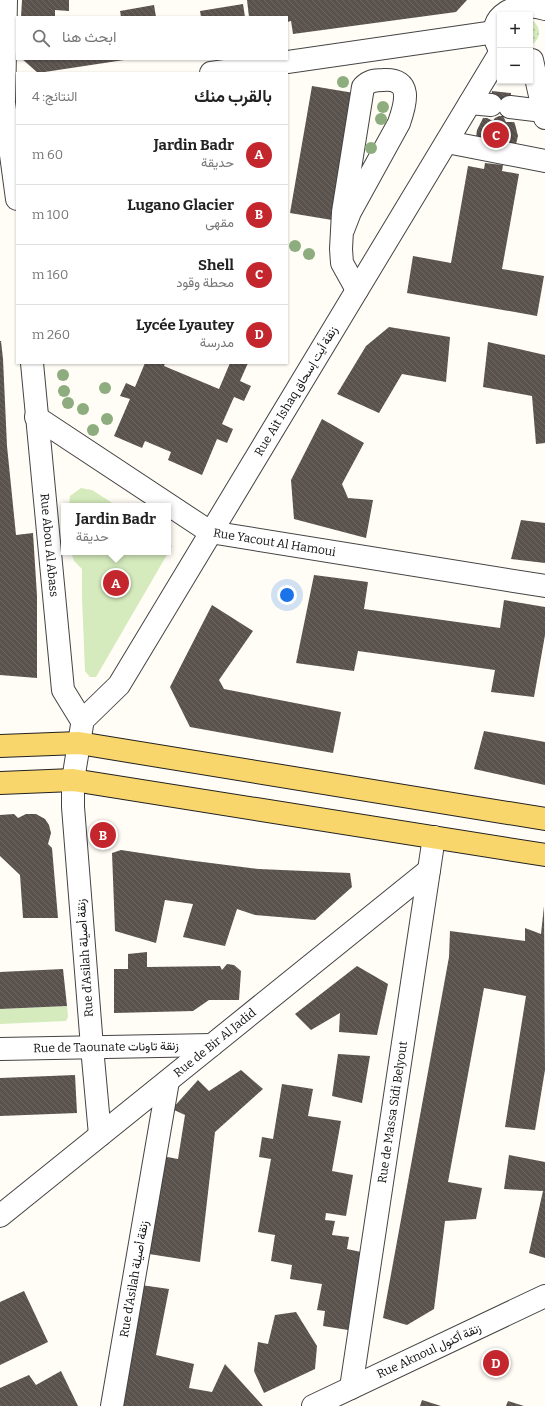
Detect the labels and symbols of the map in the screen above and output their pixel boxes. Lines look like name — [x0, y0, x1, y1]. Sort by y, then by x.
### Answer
pin: C — [483, 120, 509, 150]
street label: Rue Ait Ishaq زنقة أيت إسحاق — [252, 324, 341, 459]
street label: Rue Abou Al Abass — [37, 493, 61, 598]
street label: Rue Yacout Al Hamoui — [212, 526, 337, 559]
pin: A — [103, 568, 129, 598]
your location — [277, 585, 297, 605]
pin: B — [90, 820, 116, 850]
street label: Rue d'Asilah زنقة أصيلة — [74, 898, 97, 1018]
street label: Rue de Bir Al Jadid — [171, 1005, 259, 1080]
street label: Rue de Taounate زنقة تاونات — [33, 1039, 179, 1056]
street label: Rue de Massa Sidi Belyout — [375, 1039, 410, 1184]
street label: Rue d'Asilah زنقة أصيلة — [117, 1219, 152, 1339]
street label: Rue Aknoul زنقة أكنول — [375, 1321, 484, 1382]
pin: D — [483, 1348, 509, 1378]

